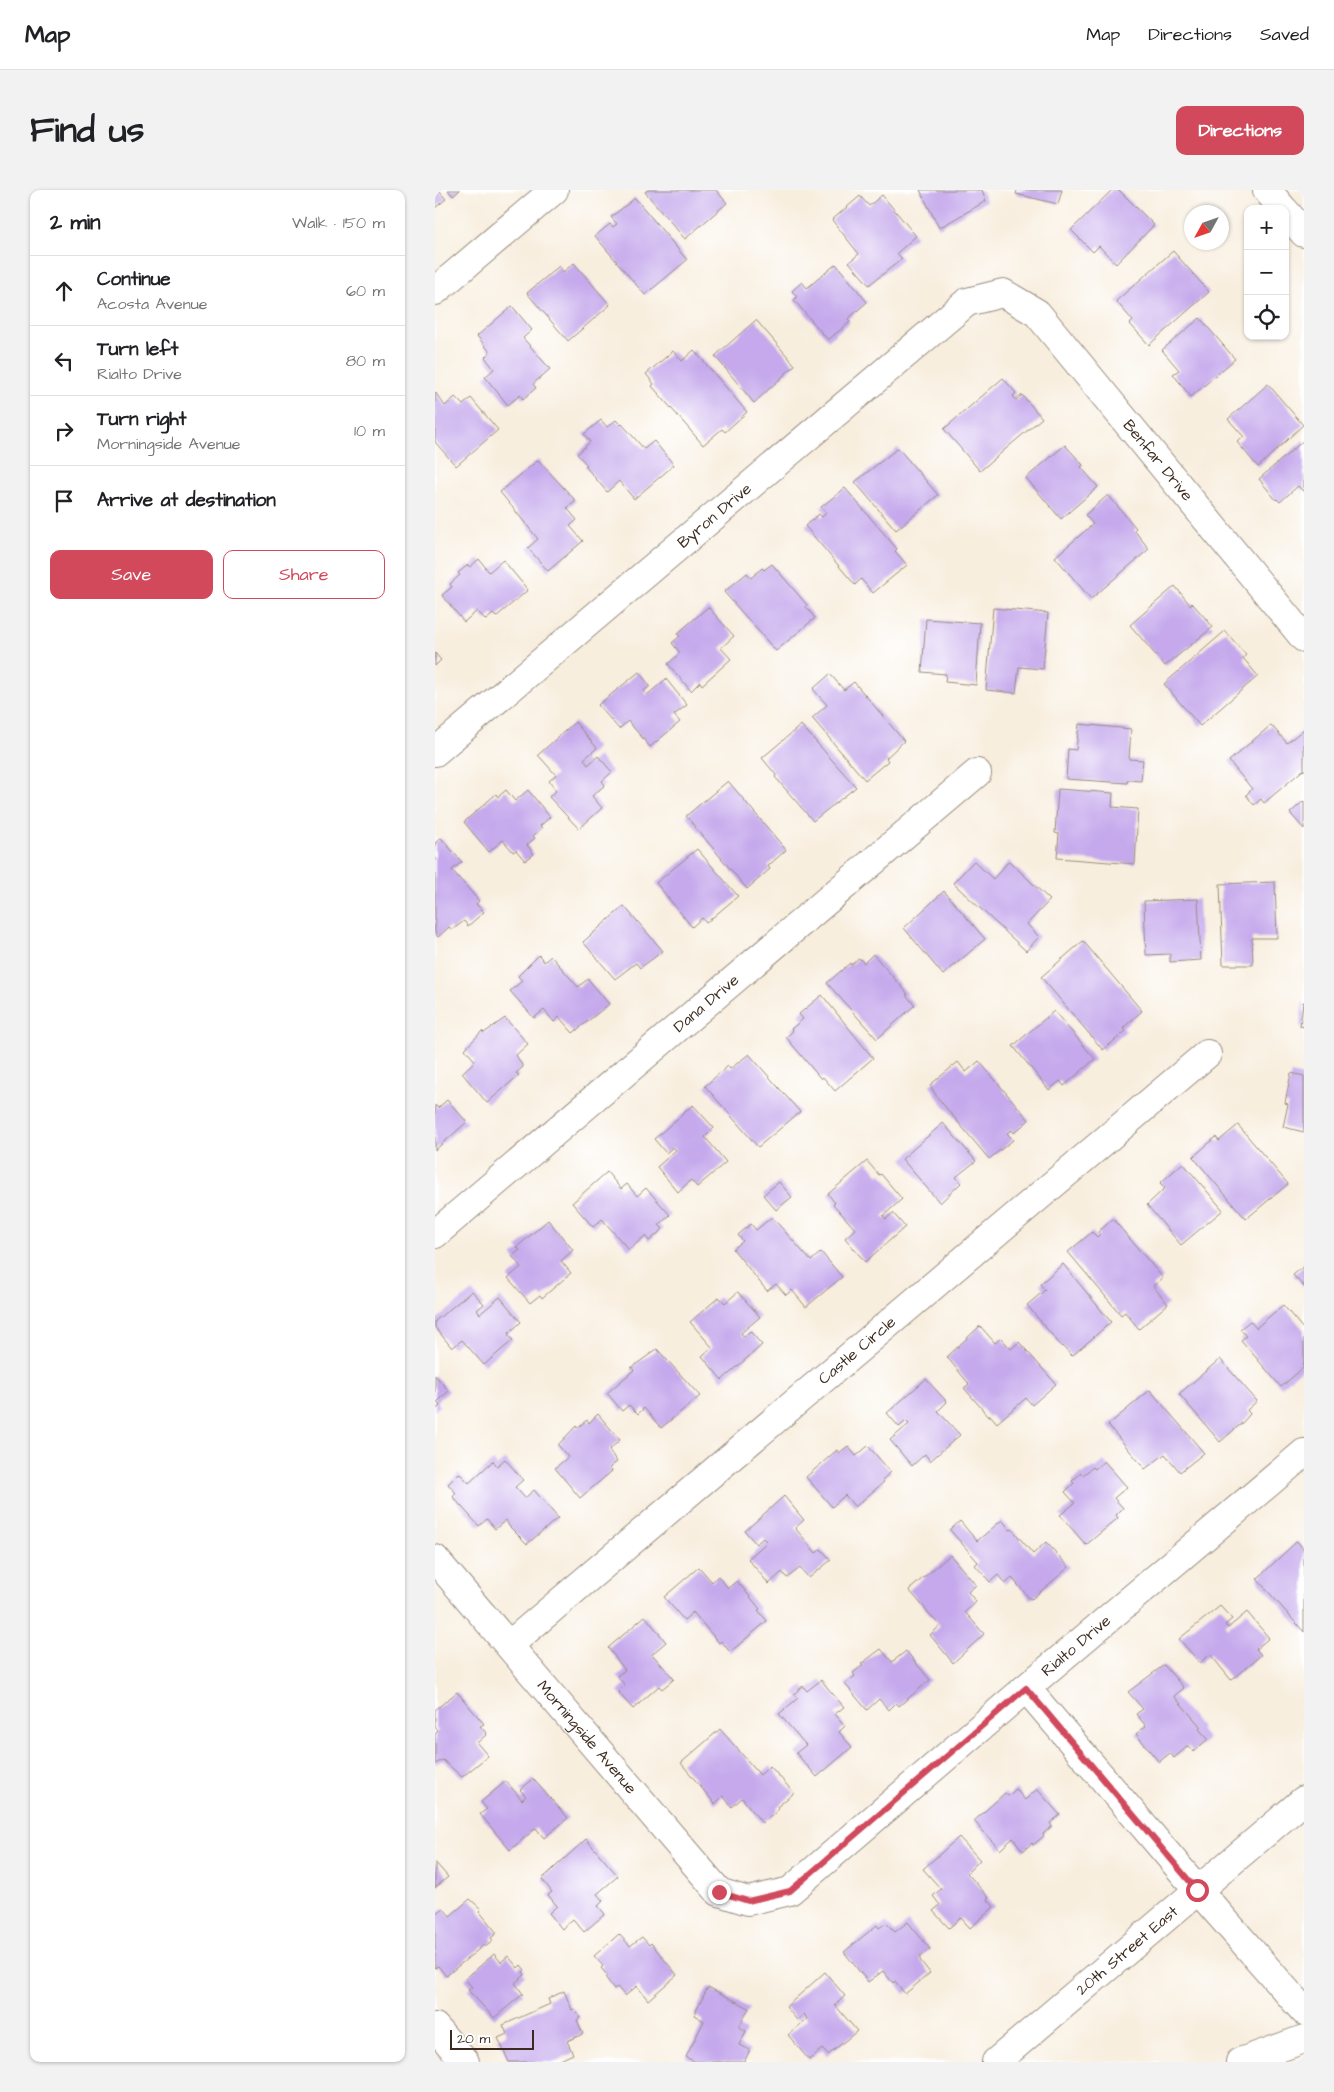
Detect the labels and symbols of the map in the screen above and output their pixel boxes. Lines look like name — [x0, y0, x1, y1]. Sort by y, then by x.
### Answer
north arrow — [1184, 205, 1229, 250]
street label: Benfar Drive — [1118, 415, 1198, 506]
street label: Byron Drive — [673, 478, 757, 553]
street label: Dana Drive — [669, 969, 744, 1038]
street label: Castle Circle — [813, 1311, 901, 1390]
street label: Rialto Drive — [1036, 1610, 1116, 1682]
street label: Morningside Avenue — [532, 1675, 642, 1799]
route start — [1186, 1879, 1209, 1902]
route end — [708, 1881, 731, 1904]
street label: 20th Street East — [1071, 1900, 1183, 2000]
scale bar — [450, 2027, 534, 2050]

